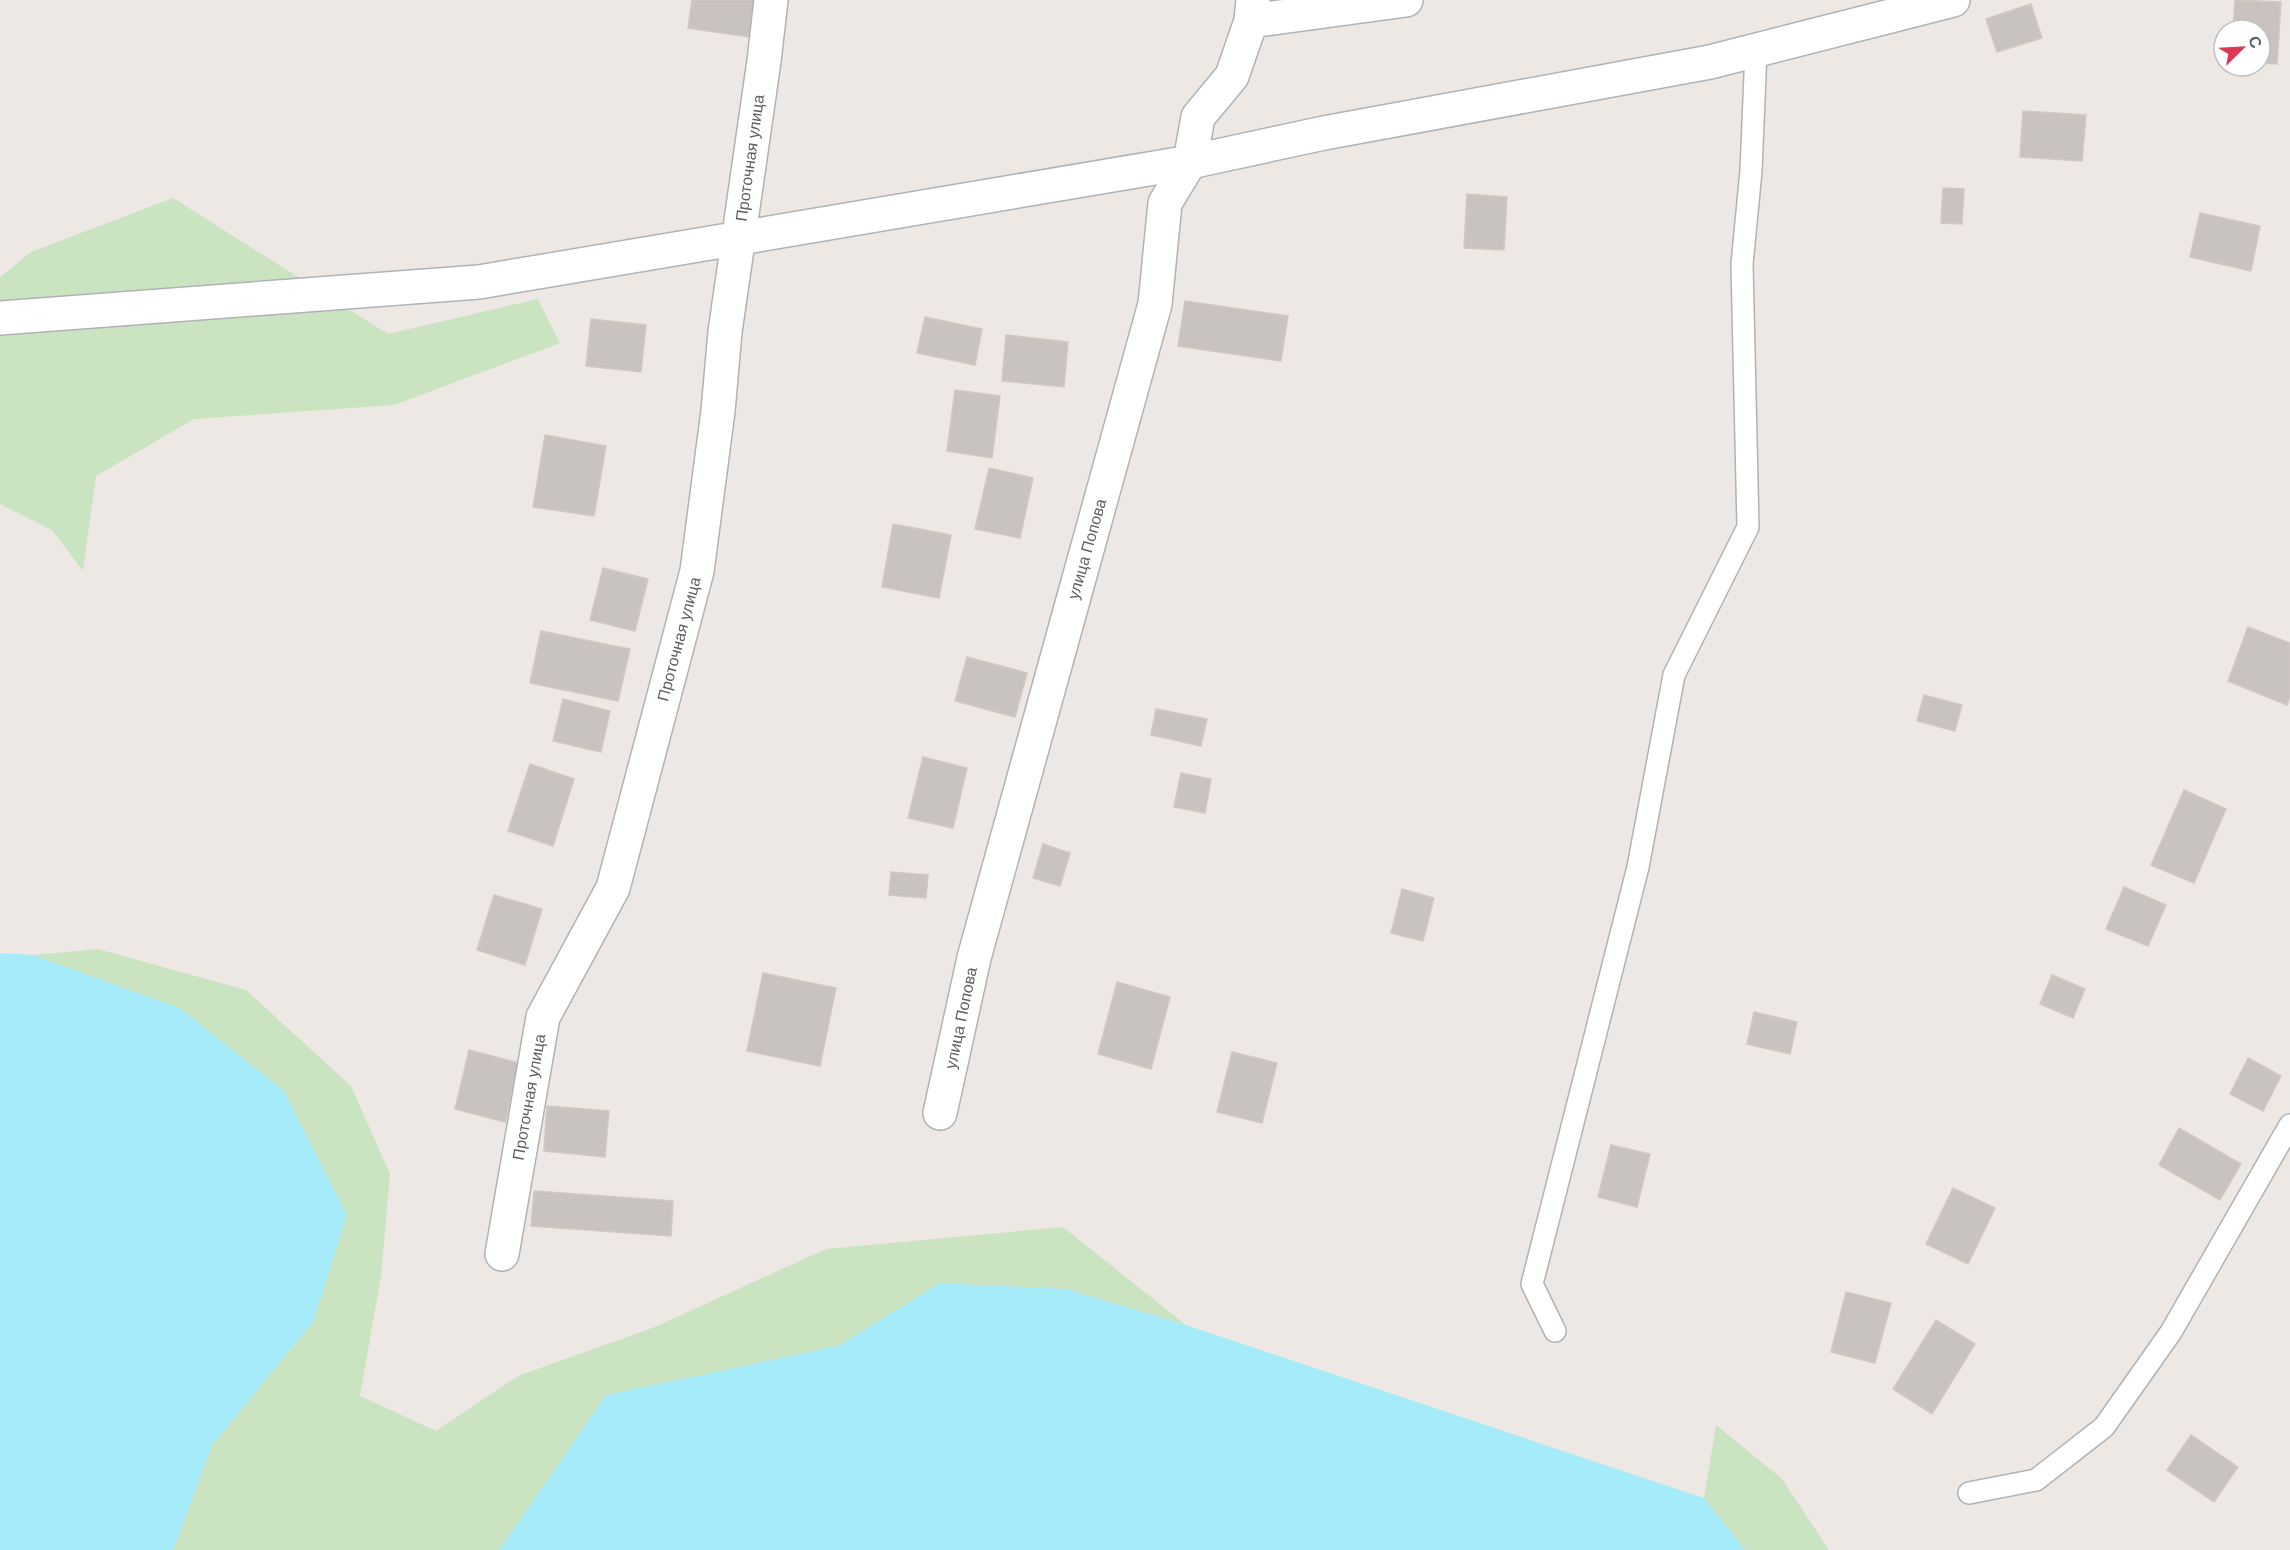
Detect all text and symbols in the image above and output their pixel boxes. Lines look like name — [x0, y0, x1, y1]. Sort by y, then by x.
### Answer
north arrow — [2212, 18, 2272, 78]
text: С — [2245, 33, 2266, 51]
street label: Проточная улица — [733, 93, 767, 222]
street label: улица Попова — [1065, 497, 1109, 601]
street label: Проточная улица — [654, 575, 704, 703]
street label: улица Попова — [942, 965, 980, 1070]
street label: Проточная улица — [510, 1032, 548, 1161]

